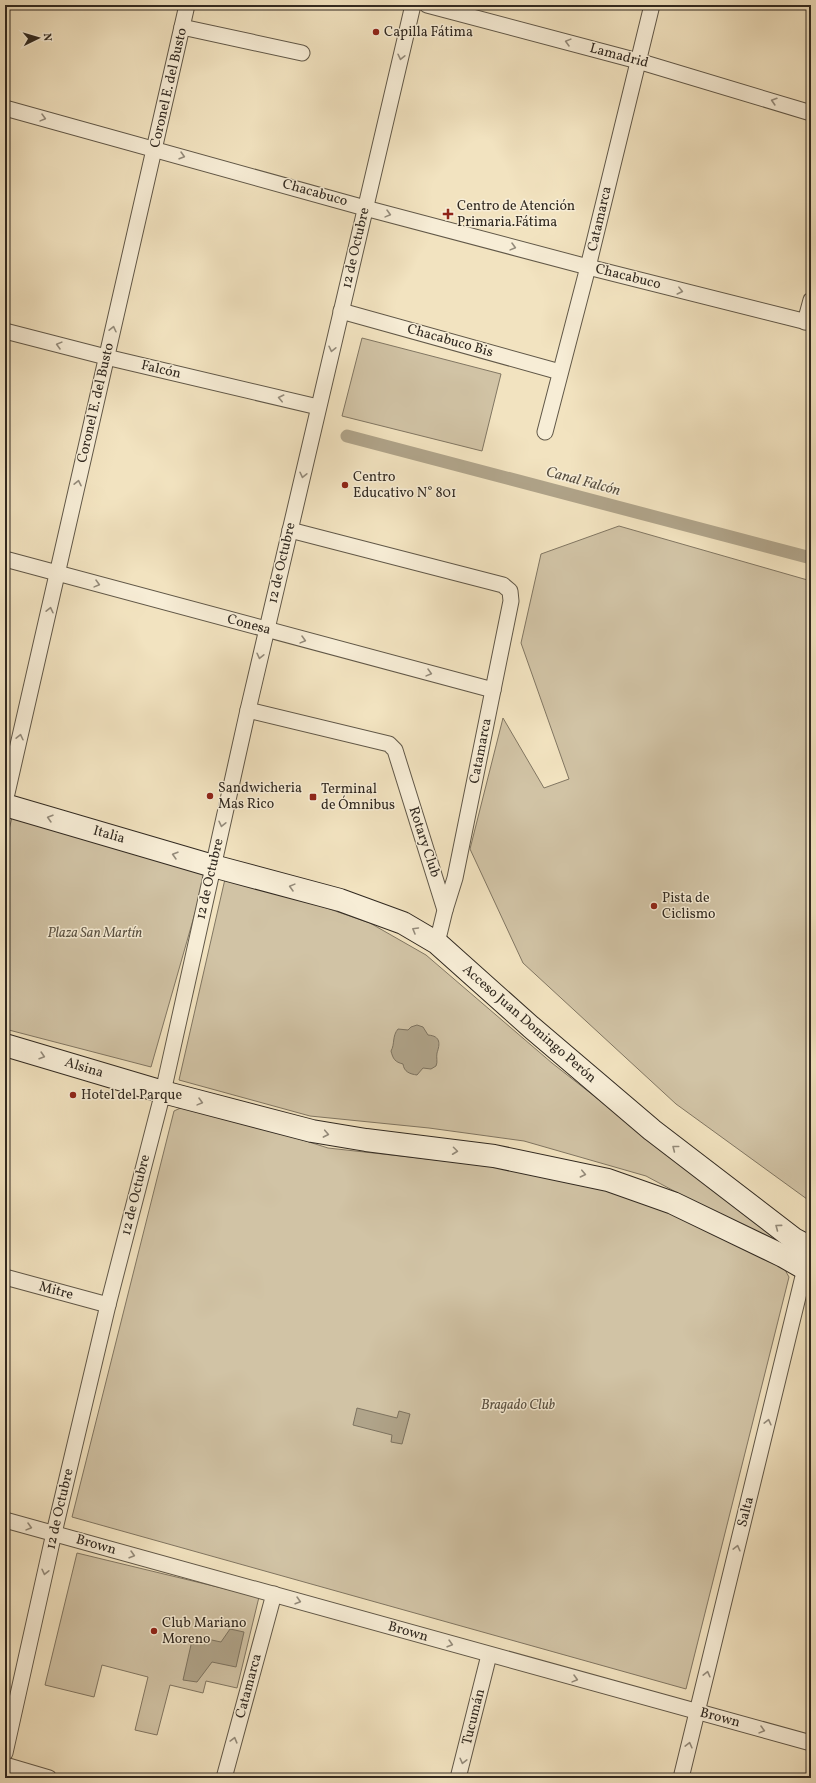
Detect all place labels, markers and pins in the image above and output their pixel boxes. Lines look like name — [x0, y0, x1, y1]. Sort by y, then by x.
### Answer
place label: Capilla Fátima — [384, 23, 473, 42]
marker: Capilla Fátima — [371, 27, 381, 37]
place label: Centro de Atención Primaria.Fátima — [457, 197, 575, 232]
marker: Centro de Atención Primaria.Fátima — [442, 208, 454, 220]
place label: Centro Educativo N° 801 — [353, 468, 456, 503]
marker: Centro Educativo N° 801 — [340, 480, 350, 490]
place label: Sandwicheria Mas Rico — [218, 779, 302, 814]
place label: Terminal de Ómnibus — [321, 780, 395, 815]
marker: Sandwicheria Mas Rico — [205, 791, 215, 801]
marker: Terminal de Ómnibus — [308, 792, 318, 802]
place label: Pista de Ciclismo — [662, 889, 716, 924]
marker: Pista de Ciclismo — [649, 901, 659, 911]
place label: Hotel del Parque — [81, 1086, 182, 1105]
marker: Hotel del Parque — [68, 1090, 78, 1100]
place label: Club Mariano Moreno — [162, 1614, 247, 1649]
marker: Club Mariano Moreno — [149, 1626, 159, 1636]

